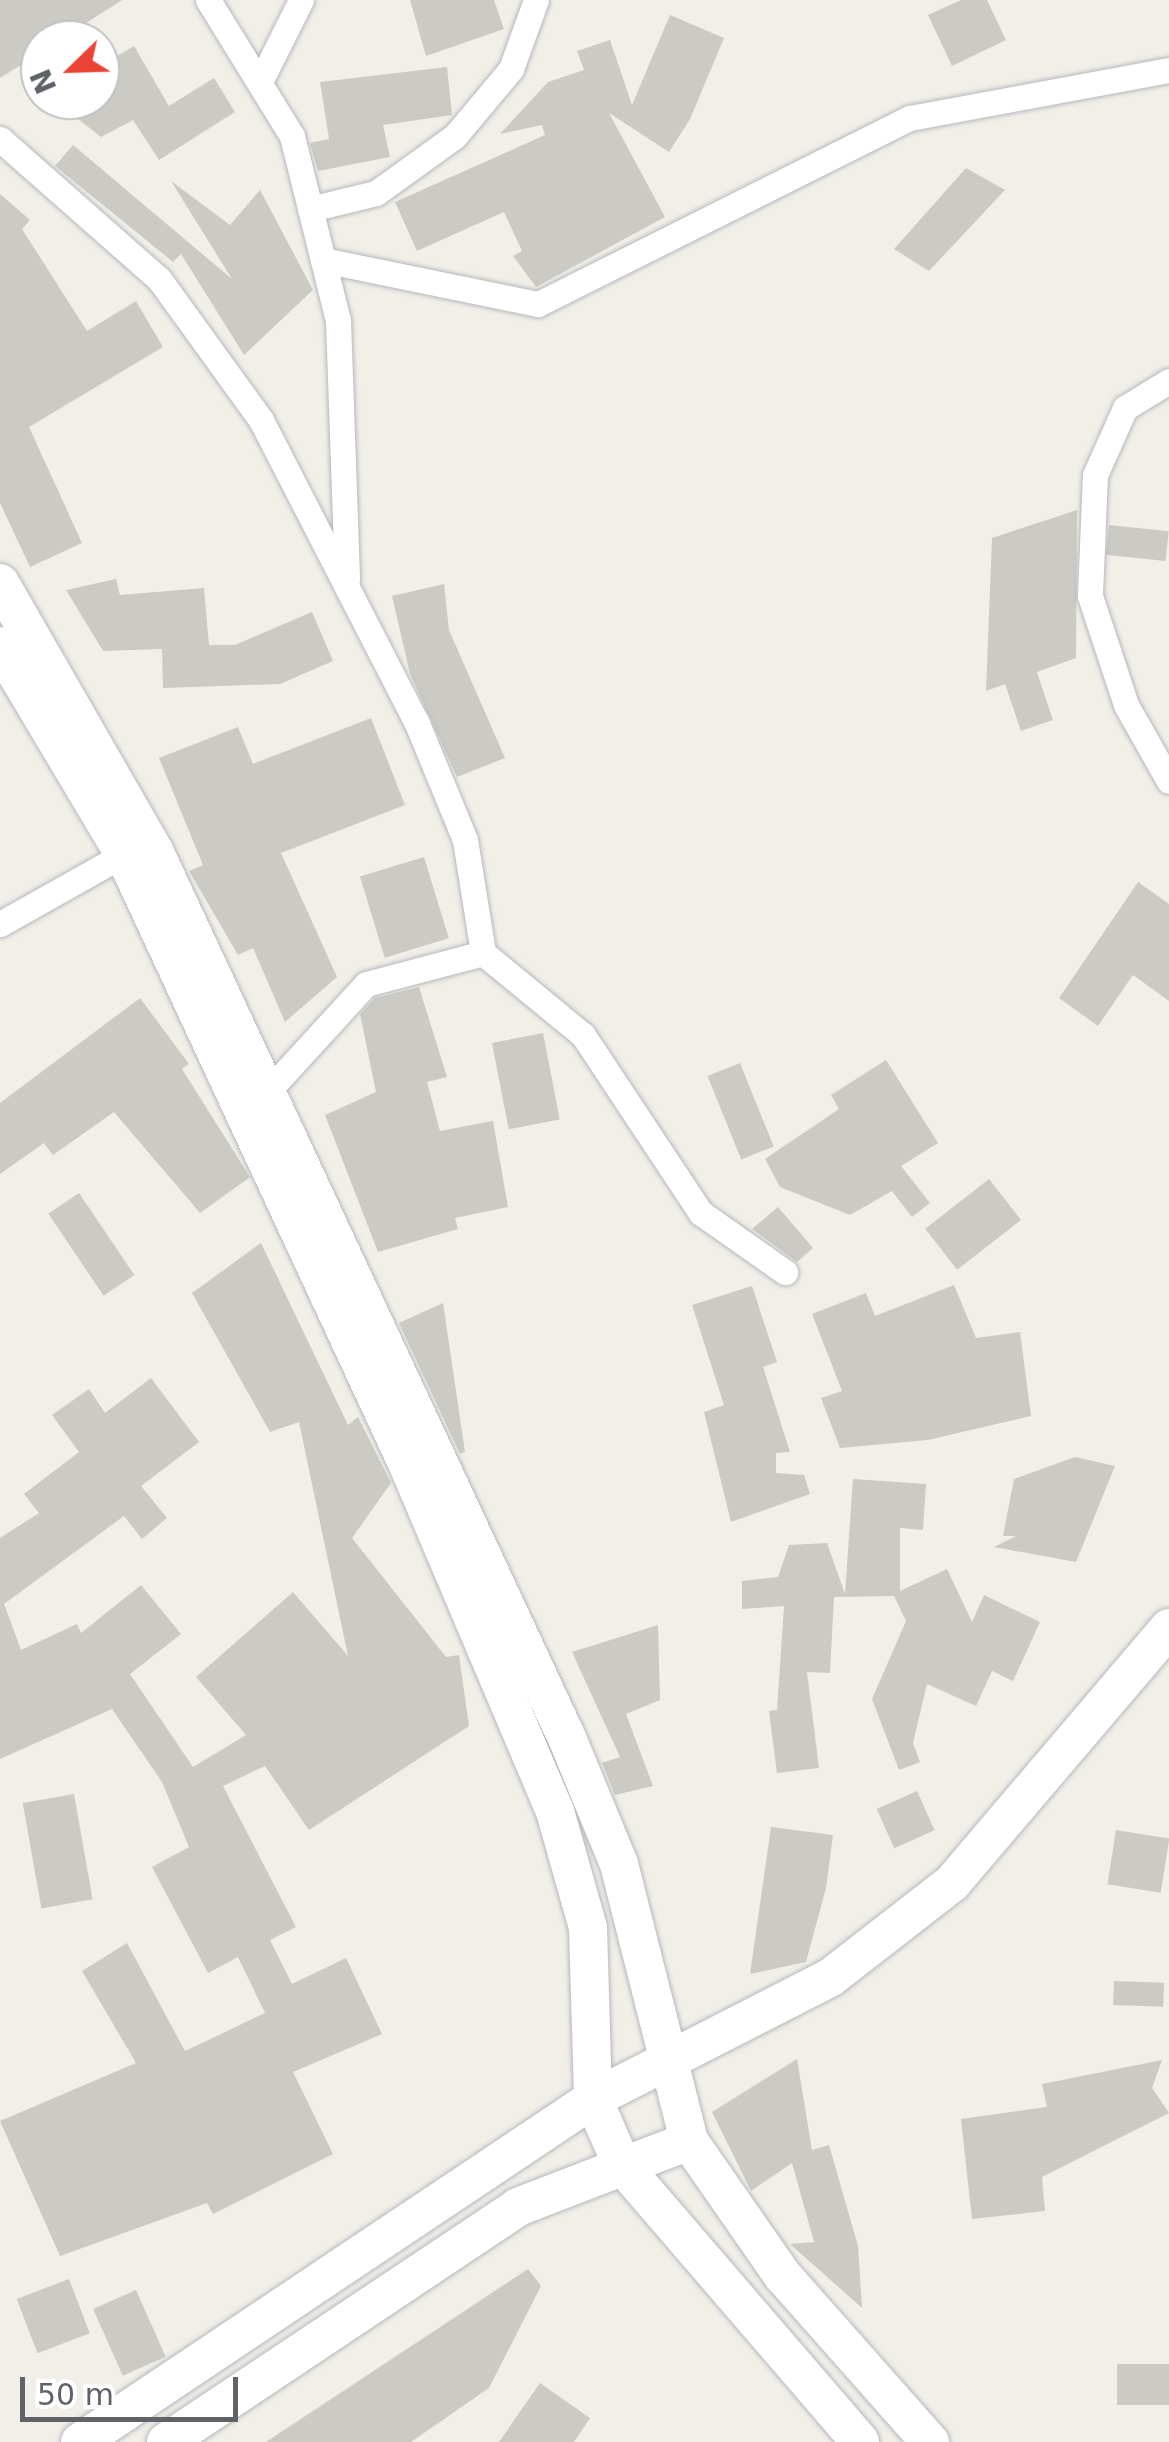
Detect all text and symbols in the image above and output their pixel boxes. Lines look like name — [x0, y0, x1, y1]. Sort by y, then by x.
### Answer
north arrow — [20, 20, 120, 120]
text: N — [24, 64, 64, 98]
scale bar — [25, 2357, 242, 2419]
text: 50 m — [37, 2377, 114, 2412]

